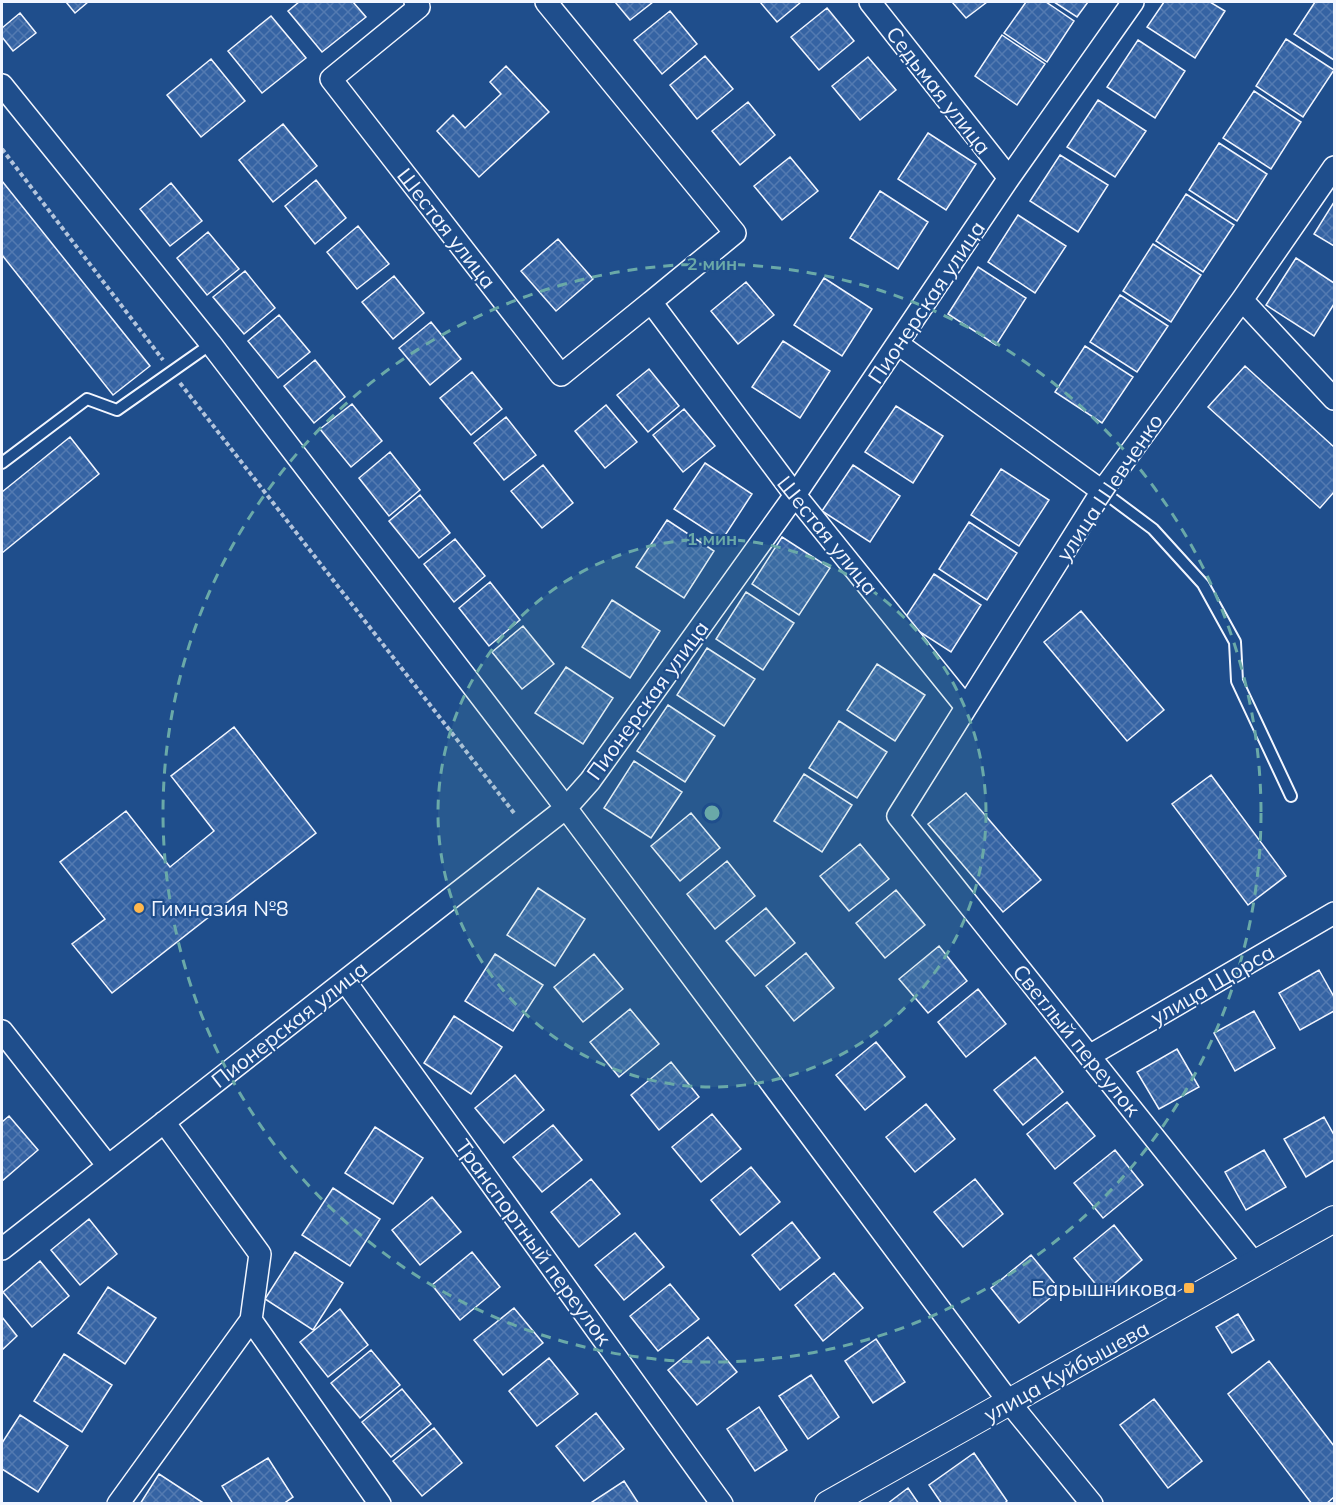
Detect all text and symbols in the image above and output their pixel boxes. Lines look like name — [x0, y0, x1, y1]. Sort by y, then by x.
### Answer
street label: Седьмая улица — [881, 21, 997, 159]
street label: Шестая улица — [392, 163, 502, 293]
street label: Пионерская улица — [862, 216, 990, 388]
text: 2 мин — [687, 252, 737, 275]
street label: улица Шевченко — [1050, 408, 1168, 566]
street label: Шестая улица — [772, 470, 884, 600]
text: 1 мин — [687, 527, 737, 550]
street label: Пионерская улица — [580, 615, 714, 785]
centre of rings — [702, 803, 722, 823]
place label: Гимназия №8 — [151, 895, 289, 921]
marker: Гимназия №8 — [132, 901, 146, 915]
street label: улица Щорса — [1145, 938, 1279, 1030]
street label: Пионерская улица — [206, 955, 372, 1093]
street label: Светлый переулок — [1008, 959, 1147, 1122]
street label: Транспортный переулок — [451, 1134, 618, 1351]
place label: Барышникова — [1031, 1275, 1177, 1301]
marker: Барышникова — [1182, 1281, 1196, 1295]
street label: улица Куйбышева — [979, 1315, 1153, 1427]

